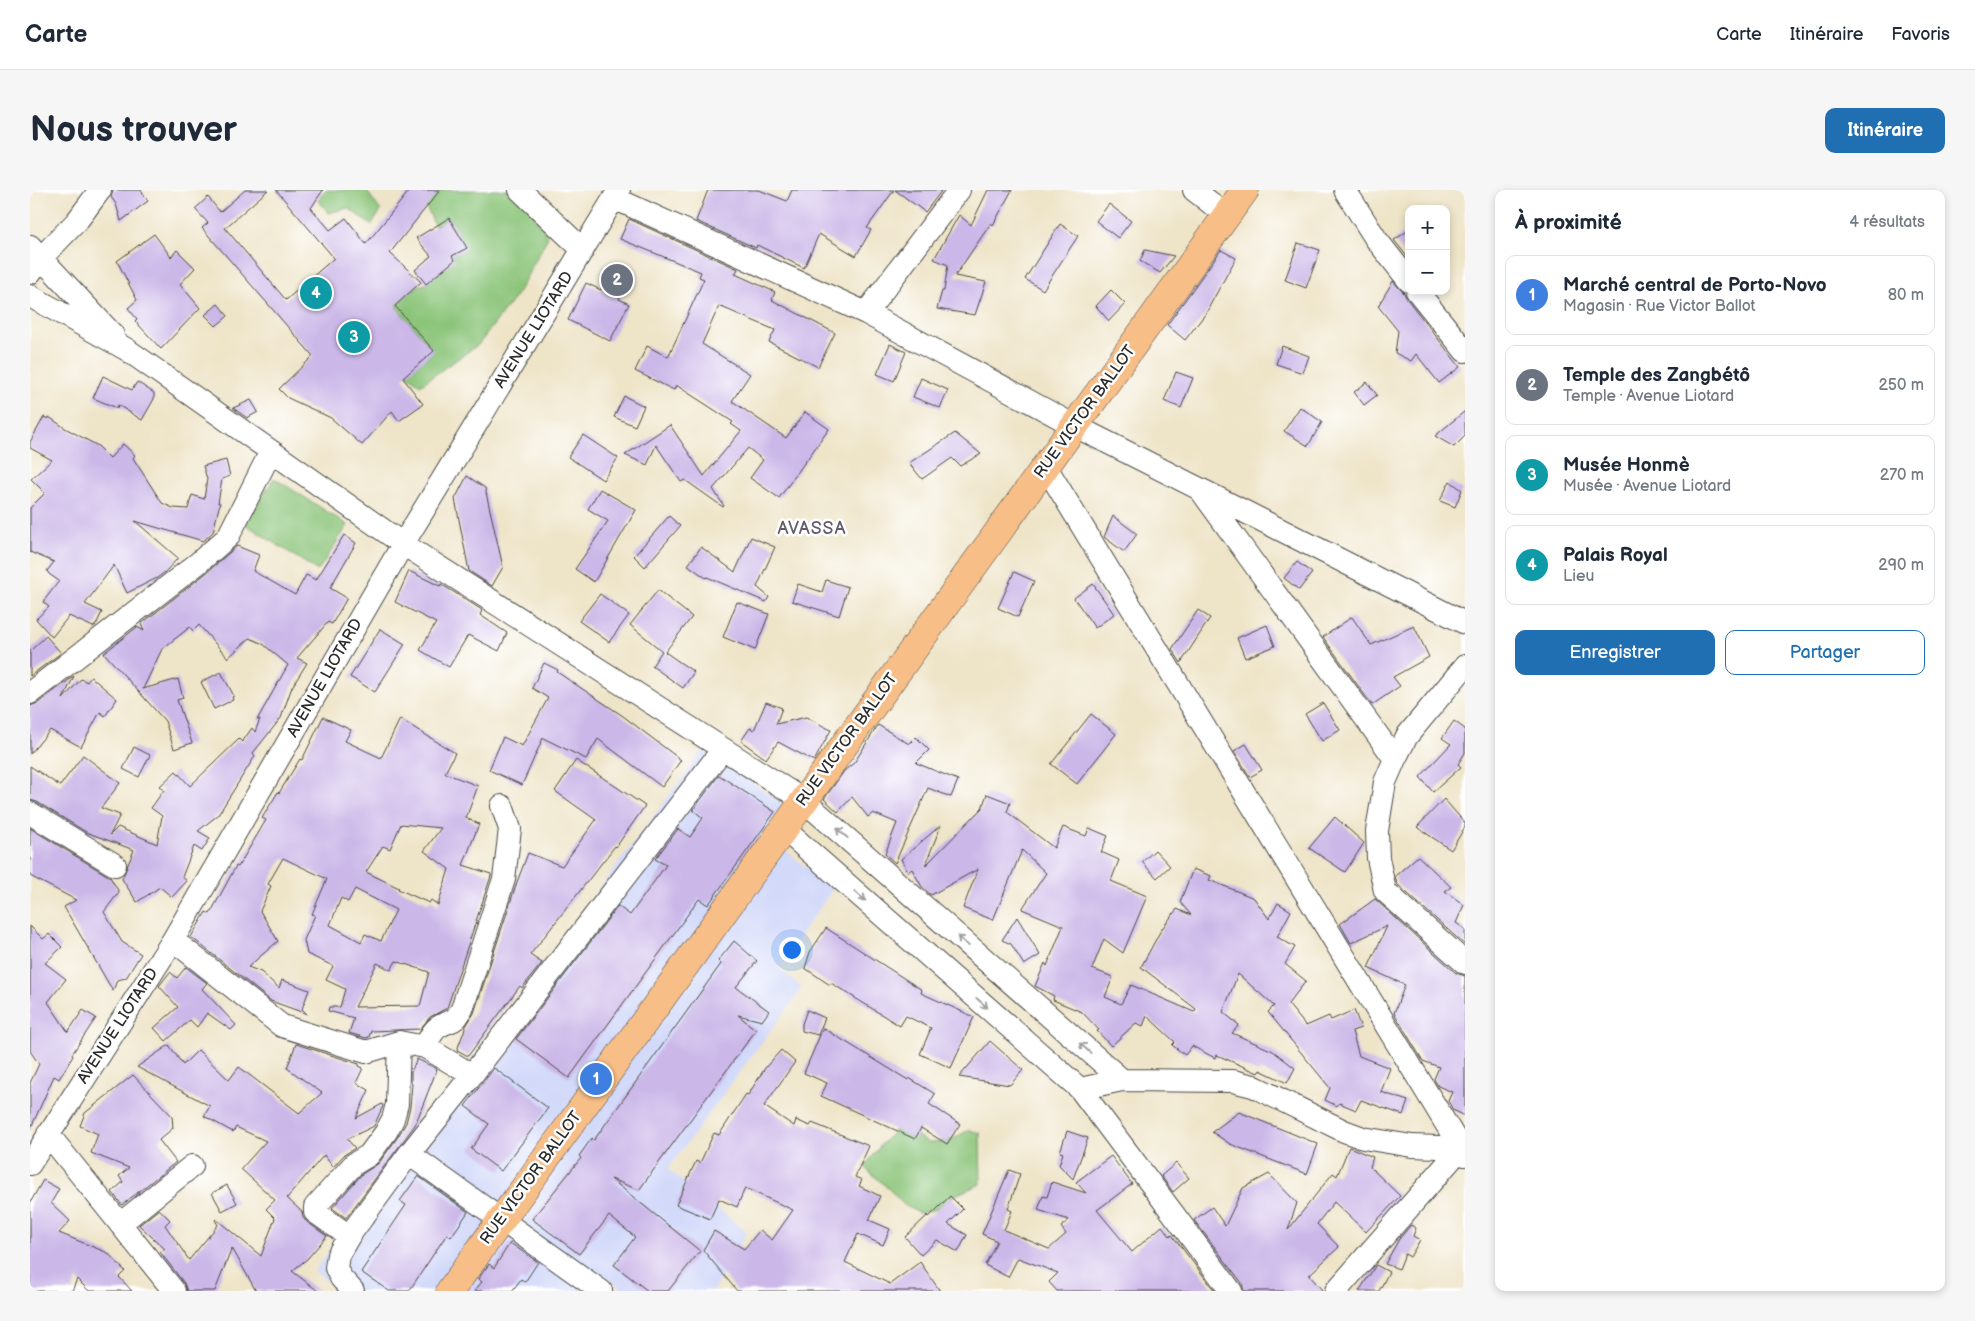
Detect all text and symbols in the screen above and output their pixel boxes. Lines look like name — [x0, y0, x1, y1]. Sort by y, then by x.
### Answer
text: Carte — [25, 20, 87, 49]
text: Carte — [1716, 24, 1762, 45]
text: Itinéraire — [1790, 24, 1863, 45]
text: Favoris — [1891, 24, 1950, 45]
button: Itinéraire — [1825, 108, 1945, 153]
text: Nous trouver — [30, 109, 237, 152]
map controls — [1405, 205, 1450, 295]
button: + — [1405, 205, 1450, 250]
text: À proximité — [1515, 210, 1622, 235]
text: 4 résultats — [1849, 213, 1925, 232]
button: − — [1405, 250, 1450, 295]
pin: 2 — [601, 261, 633, 299]
street label: AVENUE LIOTARD — [490, 268, 578, 392]
pin: 4 — [300, 274, 332, 312]
text: Marché central de Porto-Novo — [1563, 274, 1827, 297]
text: 1 — [1529, 286, 1535, 305]
text: 80 m — [1888, 286, 1924, 305]
text: Magasin · Rue Victor Ballot — [1563, 297, 1756, 316]
pin: 3 — [338, 318, 370, 356]
street label: RUE VICTOR BALLOT — [1030, 341, 1140, 482]
text: Temple des Zangbétô — [1563, 364, 1750, 387]
text: 2 — [1527, 376, 1537, 395]
text: 250 m — [1878, 376, 1924, 395]
text: Temple · Avenue Liotard — [1563, 387, 1734, 406]
text: Musée Honmè — [1563, 454, 1690, 477]
text: 3 — [1527, 466, 1537, 485]
text: 270 m — [1880, 466, 1924, 485]
text: Musée · Avenue Liotard — [1563, 477, 1731, 496]
district label: AVASSA — [778, 518, 846, 539]
text: Palais Royal — [1563, 544, 1668, 567]
text: 4 — [1527, 556, 1537, 575]
text: 290 m — [1878, 556, 1924, 575]
text: Lieu — [1563, 567, 1594, 586]
street label: AVENUE LIOTARD — [283, 615, 367, 741]
button: Enregistrer — [1515, 630, 1715, 675]
button: Partager — [1725, 630, 1925, 675]
street label: RUE VICTOR BALLOT — [792, 669, 902, 810]
one-way arrow — [835, 828, 848, 839]
one-way arrow — [853, 890, 866, 901]
one-way arrow — [957, 935, 970, 947]
your location — [779, 937, 805, 963]
street label: AVENUE LIOTARD — [74, 965, 162, 1087]
one-way arrow — [976, 997, 989, 1008]
one-way arrow — [1079, 1042, 1092, 1054]
pin: 1 — [580, 1060, 612, 1098]
street label: RUE VICTOR BALLOT — [476, 1107, 586, 1248]

